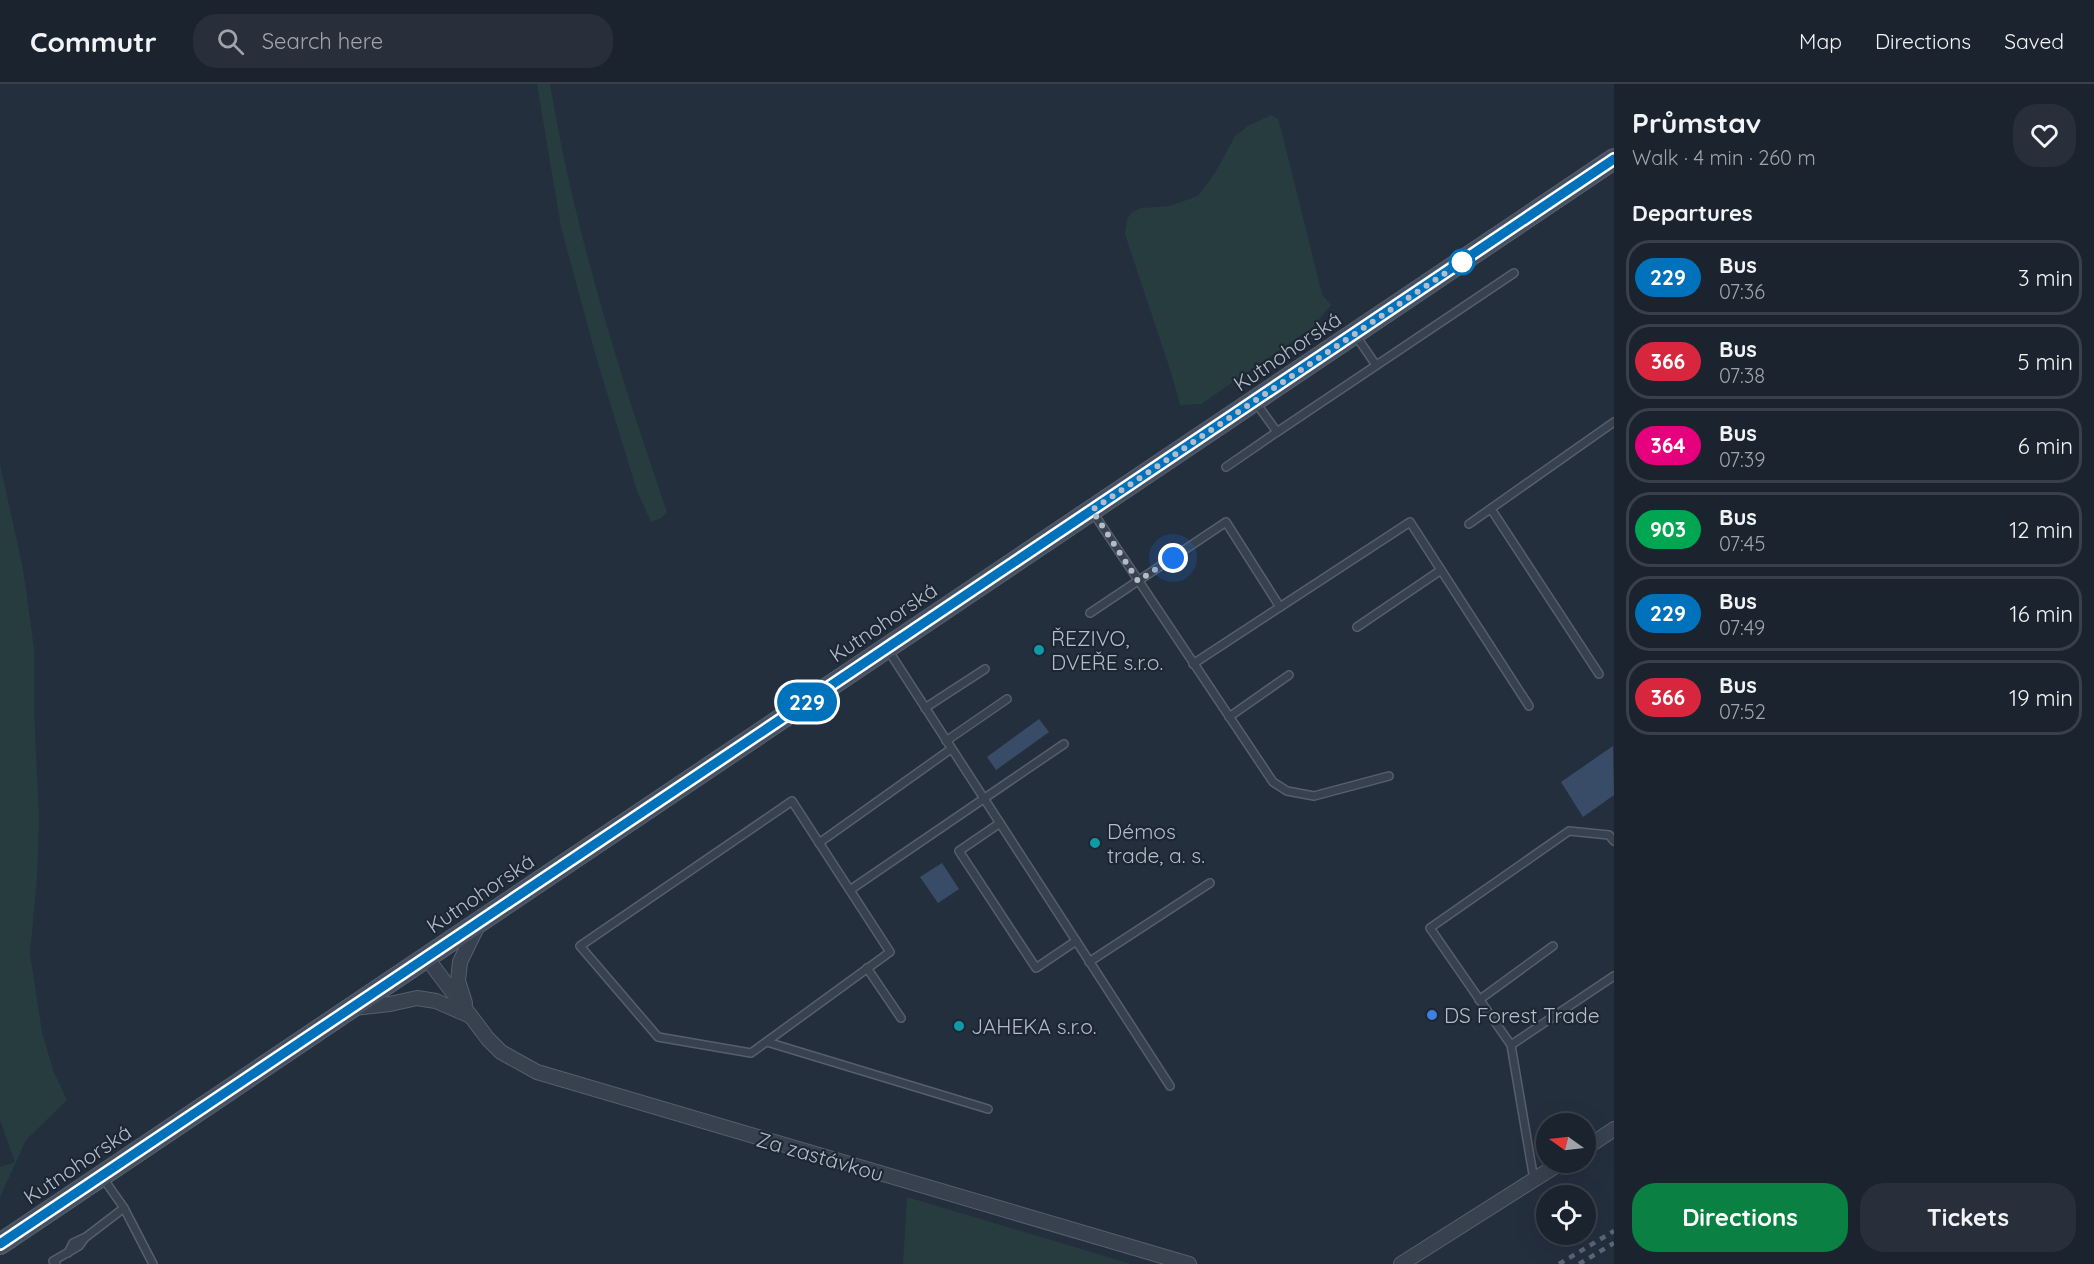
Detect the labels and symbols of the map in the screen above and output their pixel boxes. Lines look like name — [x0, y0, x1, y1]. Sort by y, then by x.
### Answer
unlabelled marker — [1449, 249, 1475, 275]
street label: Kutnohorská — [1228, 305, 1346, 397]
your location — [1158, 543, 1188, 573]
street label: Kutnohorská — [824, 576, 942, 668]
place label: ŘEZIVO, DVEŘE s.r.o. — [1051, 625, 1163, 675]
marker: ŘEZIVO, DVEŘE s.r.o. — [1032, 643, 1046, 657]
line badge: 229 — [772, 682, 842, 722]
place label: Démos trade, a. s. — [1107, 818, 1205, 868]
marker: Démos trade, a. s. — [1088, 836, 1102, 850]
street label: Kutnohorská — [421, 847, 539, 939]
place label: DS Forest Trade — [1444, 1002, 1600, 1028]
marker: DS Forest Trade — [1425, 1008, 1439, 1022]
place label: JAHEKA s.r.o. — [971, 1013, 1097, 1039]
marker: JAHEKA s.r.o. — [952, 1019, 966, 1033]
north arrow — [1536, 1113, 1596, 1173]
street label: Kutnohorská — [18, 1118, 136, 1210]
street label: Za zastávkou — [754, 1125, 886, 1187]

